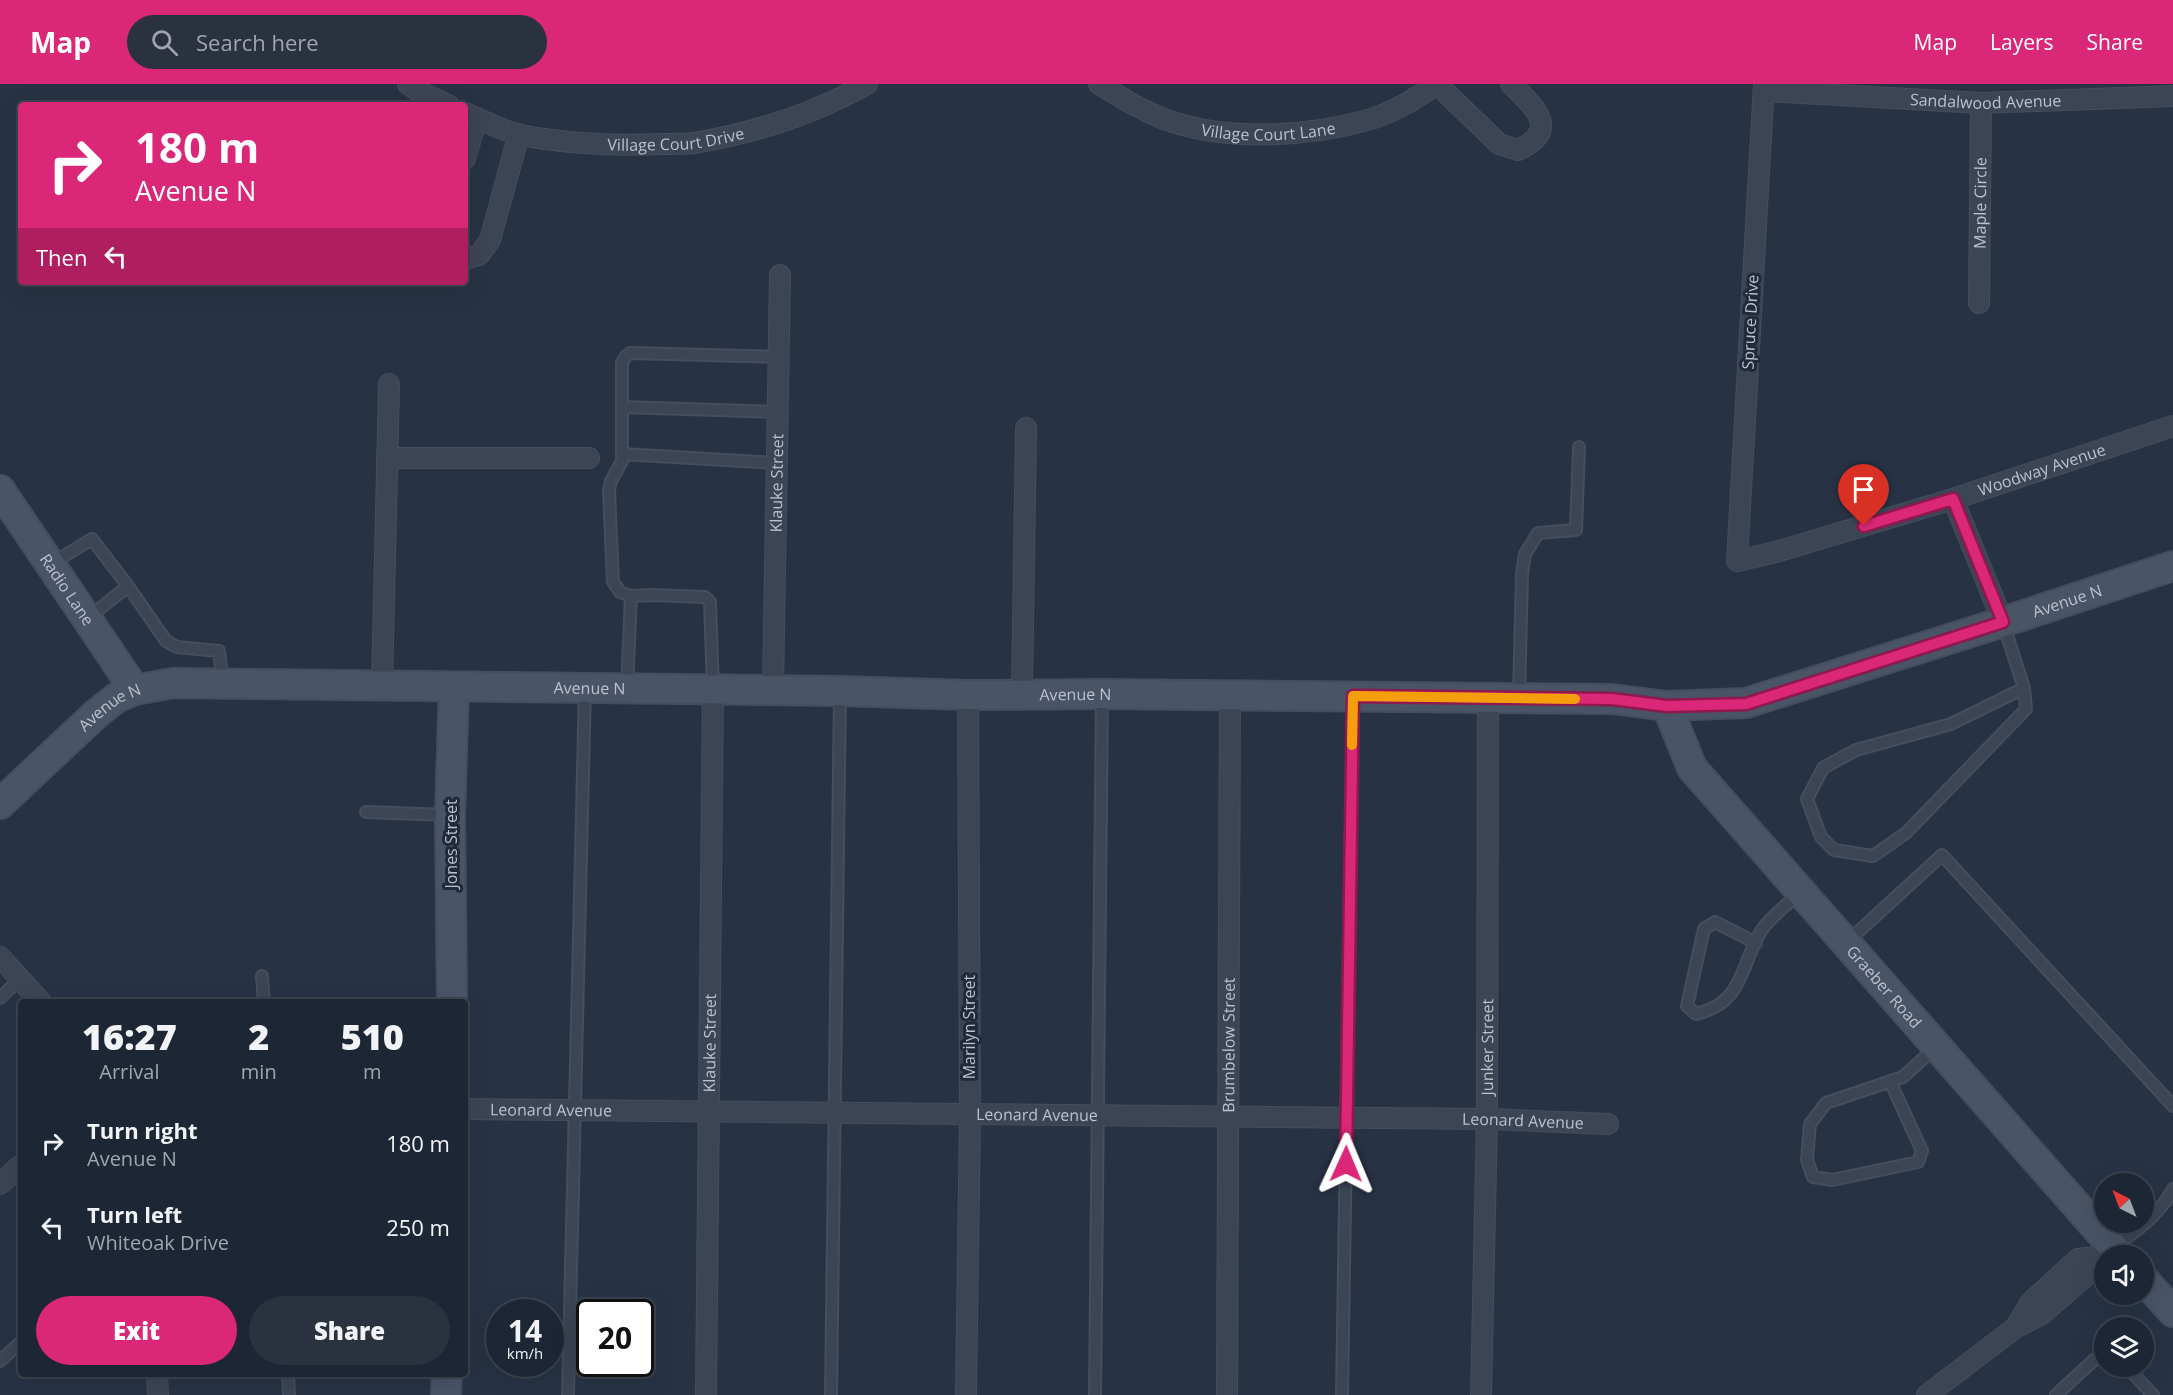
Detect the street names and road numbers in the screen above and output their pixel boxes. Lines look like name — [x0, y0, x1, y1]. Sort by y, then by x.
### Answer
street label: Sandalwood Avenue — [1909, 88, 2062, 114]
street label: Village Court Lane — [1200, 117, 1337, 146]
street label: Village Court Drive — [607, 122, 746, 156]
street label: Maple Circle — [1969, 157, 1991, 249]
street label: Spruce Drive — [1737, 274, 1763, 370]
street label: Klauke Street — [765, 433, 788, 533]
street label: Woodway Avenue — [1975, 438, 2108, 501]
street label: Radio Lane — [35, 549, 99, 630]
street label: Avenue N — [2029, 579, 2105, 623]
street label: Avenue N — [553, 677, 626, 699]
street label: Avenue N — [73, 678, 144, 736]
street label: Avenue N — [1039, 683, 1111, 705]
street label: Jones Street — [440, 799, 462, 891]
street label: Graeber Road — [1842, 940, 1927, 1033]
street label: Marilyn Street — [958, 974, 980, 1079]
street label: Brumbelow Street — [1217, 977, 1240, 1113]
street label: Klauke Street — [698, 993, 721, 1093]
street label: Junker Street — [1476, 998, 1498, 1097]
street label: Leonard Avenue — [490, 1098, 612, 1121]
street label: Leonard Avenue — [976, 1103, 1098, 1126]
street label: Leonard Avenue — [1462, 1108, 1584, 1134]

